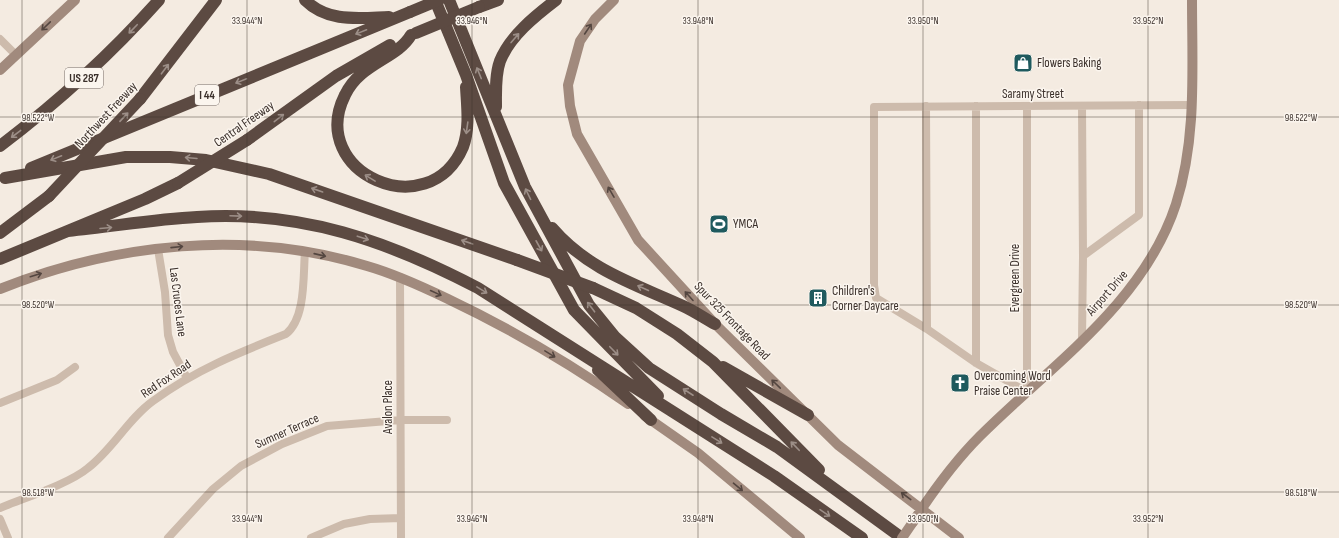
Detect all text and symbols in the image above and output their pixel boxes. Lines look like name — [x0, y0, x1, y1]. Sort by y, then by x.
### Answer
text: 33.944°N — [232, 15, 262, 27]
text: 33.946°N — [456, 15, 488, 27]
text: 33.948°N — [683, 15, 714, 27]
text: 33.950°N — [907, 15, 939, 27]
text: 33.952°N — [1133, 15, 1163, 27]
one-way arrow — [41, 21, 51, 31]
one-way arrow — [128, 24, 138, 34]
one-way arrow — [584, 24, 592, 35]
one-way arrow — [355, 28, 367, 36]
one-way arrow — [510, 32, 519, 43]
shop icon: Flowers Baking — [1012, 52, 1034, 74]
place label: Flowers Baking — [1037, 55, 1101, 71]
one-way arrow — [160, 63, 169, 74]
road number: US 287 — [65, 68, 103, 88]
one-way arrow — [475, 68, 483, 80]
one-way arrow — [235, 78, 247, 85]
street label: Northwest Freeway — [71, 79, 141, 151]
road number: I 44 — [195, 85, 219, 105]
street label: Saramy Street — [1002, 86, 1064, 102]
street label: Central Freeway — [211, 97, 277, 151]
text: 98.522°W — [22, 112, 55, 124]
one-way arrow — [119, 112, 128, 122]
text: 98.522°W — [1285, 112, 1318, 124]
one-way arrow — [273, 113, 284, 122]
one-way arrow — [463, 121, 471, 134]
one-way arrow — [10, 130, 21, 138]
one-way arrow — [50, 154, 62, 162]
one-way arrow — [185, 155, 198, 162]
one-way arrow — [364, 173, 376, 181]
one-way arrow — [311, 185, 323, 193]
one-way arrow — [606, 186, 614, 198]
one-way arrow — [524, 188, 531, 200]
one-way arrow — [229, 213, 242, 220]
sports icon: YMCA — [708, 213, 730, 235]
place label: YMCA — [733, 216, 758, 232]
one-way arrow — [99, 224, 112, 231]
one-way arrow — [357, 235, 370, 242]
one-way arrow — [462, 238, 474, 246]
one-way arrow — [536, 240, 543, 252]
one-way arrow — [170, 244, 183, 251]
street label: Evergreen Drive — [1007, 244, 1023, 312]
one-way arrow — [314, 251, 327, 259]
street label: Las Cruces Lane — [166, 266, 190, 338]
street label: Airport Drive — [1082, 267, 1131, 320]
one-way arrow — [30, 271, 43, 278]
street label: Spur 325 Frontage Road — [691, 278, 773, 364]
place label: Children's Corner Daycare — [832, 283, 899, 314]
one-way arrow — [637, 284, 649, 291]
one-way arrow — [476, 286, 487, 294]
building icon: Children's Corner Daycare — [807, 287, 829, 309]
one-way arrow — [429, 290, 441, 297]
one-way arrow — [684, 290, 693, 301]
text: 98.520°W — [22, 299, 55, 311]
text: 98.520°W — [1285, 299, 1318, 311]
one-way arrow — [587, 302, 595, 313]
one-way arrow — [609, 346, 619, 356]
one-way arrow — [544, 350, 555, 358]
street label: Red Fox Road — [138, 356, 194, 402]
place label: Overcoming Word Praise Center — [974, 368, 1051, 399]
church icon: Overcoming Word Praise Center — [949, 372, 971, 394]
street label: Avalon Place — [380, 380, 396, 435]
one-way arrow — [771, 380, 781, 389]
one-way arrow — [682, 388, 694, 396]
street label: Sumner Terrace — [253, 410, 321, 452]
one-way arrow — [711, 436, 722, 444]
one-way arrow — [790, 441, 800, 451]
one-way arrow — [732, 482, 743, 491]
text: 98.518°W — [22, 487, 54, 499]
text: 98.518°W — [1285, 487, 1317, 499]
one-way arrow — [901, 492, 912, 501]
one-way arrow — [819, 509, 830, 517]
text: 33.944°N — [232, 513, 262, 525]
text: 33.946°N — [456, 513, 488, 525]
text: 33.948°N — [683, 513, 714, 525]
text: 33.950°N — [907, 513, 939, 525]
text: 33.952°N — [1133, 513, 1163, 525]

